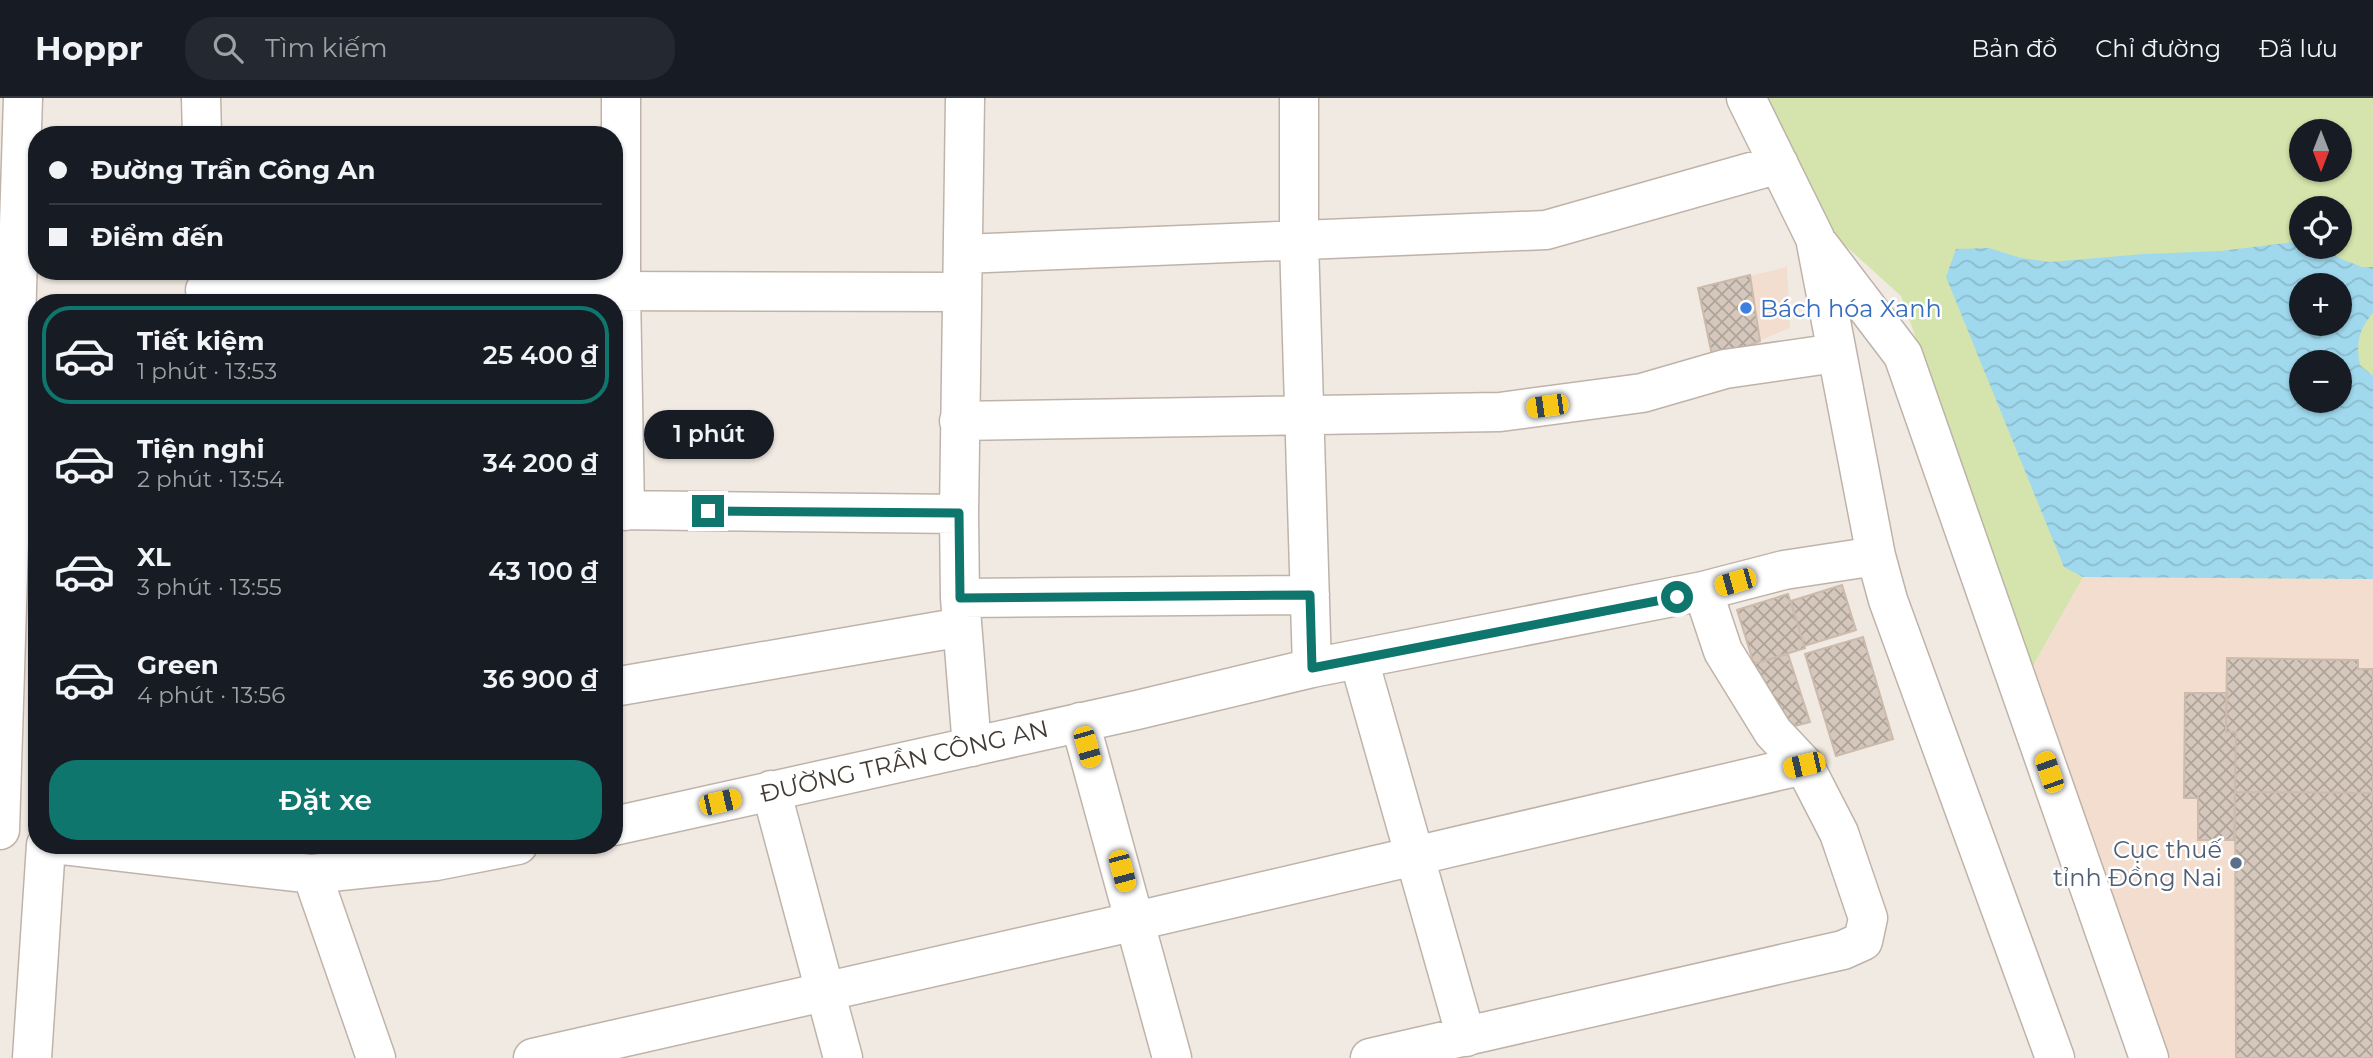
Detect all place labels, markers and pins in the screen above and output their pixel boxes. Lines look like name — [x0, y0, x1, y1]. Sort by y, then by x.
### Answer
place label: Bách hóa Xanh — [1760, 294, 1942, 323]
marker: Bách hóa Xanh — [1738, 300, 1754, 316]
place label: Cục thuế tỉnh Đồng Nai — [2053, 835, 2222, 892]
marker: Cục thuế tỉnh Đồng Nai — [2228, 855, 2244, 871]

